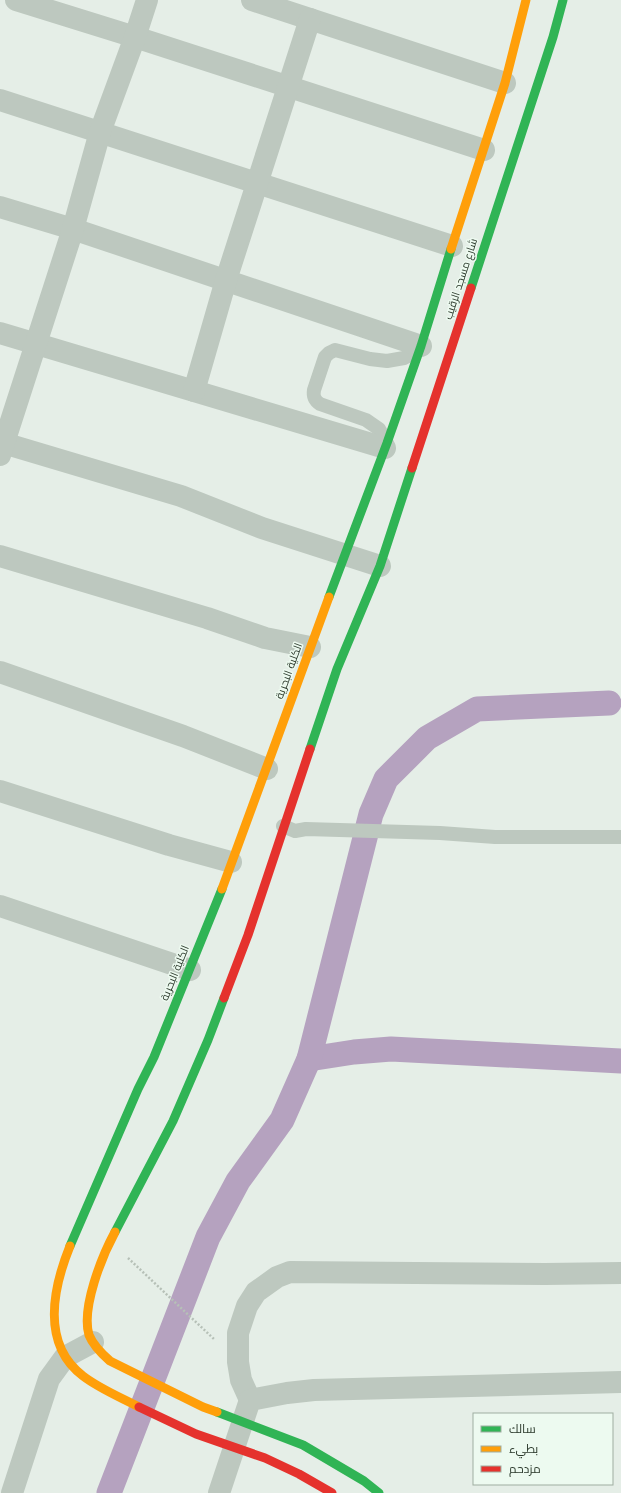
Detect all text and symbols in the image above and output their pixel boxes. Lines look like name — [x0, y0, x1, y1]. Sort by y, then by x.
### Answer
street label: شارع مسجد الرقيب — [442, 237, 481, 321]
street label: الكلية البحرية — [273, 641, 305, 701]
street label: الكلية البحرية — [158, 943, 192, 1003]
legend — [473, 1413, 613, 1485]
text: سالك — [509, 1422, 536, 1436]
text: بطيء — [509, 1442, 538, 1459]
text: مزدحم — [509, 1462, 541, 1477]

